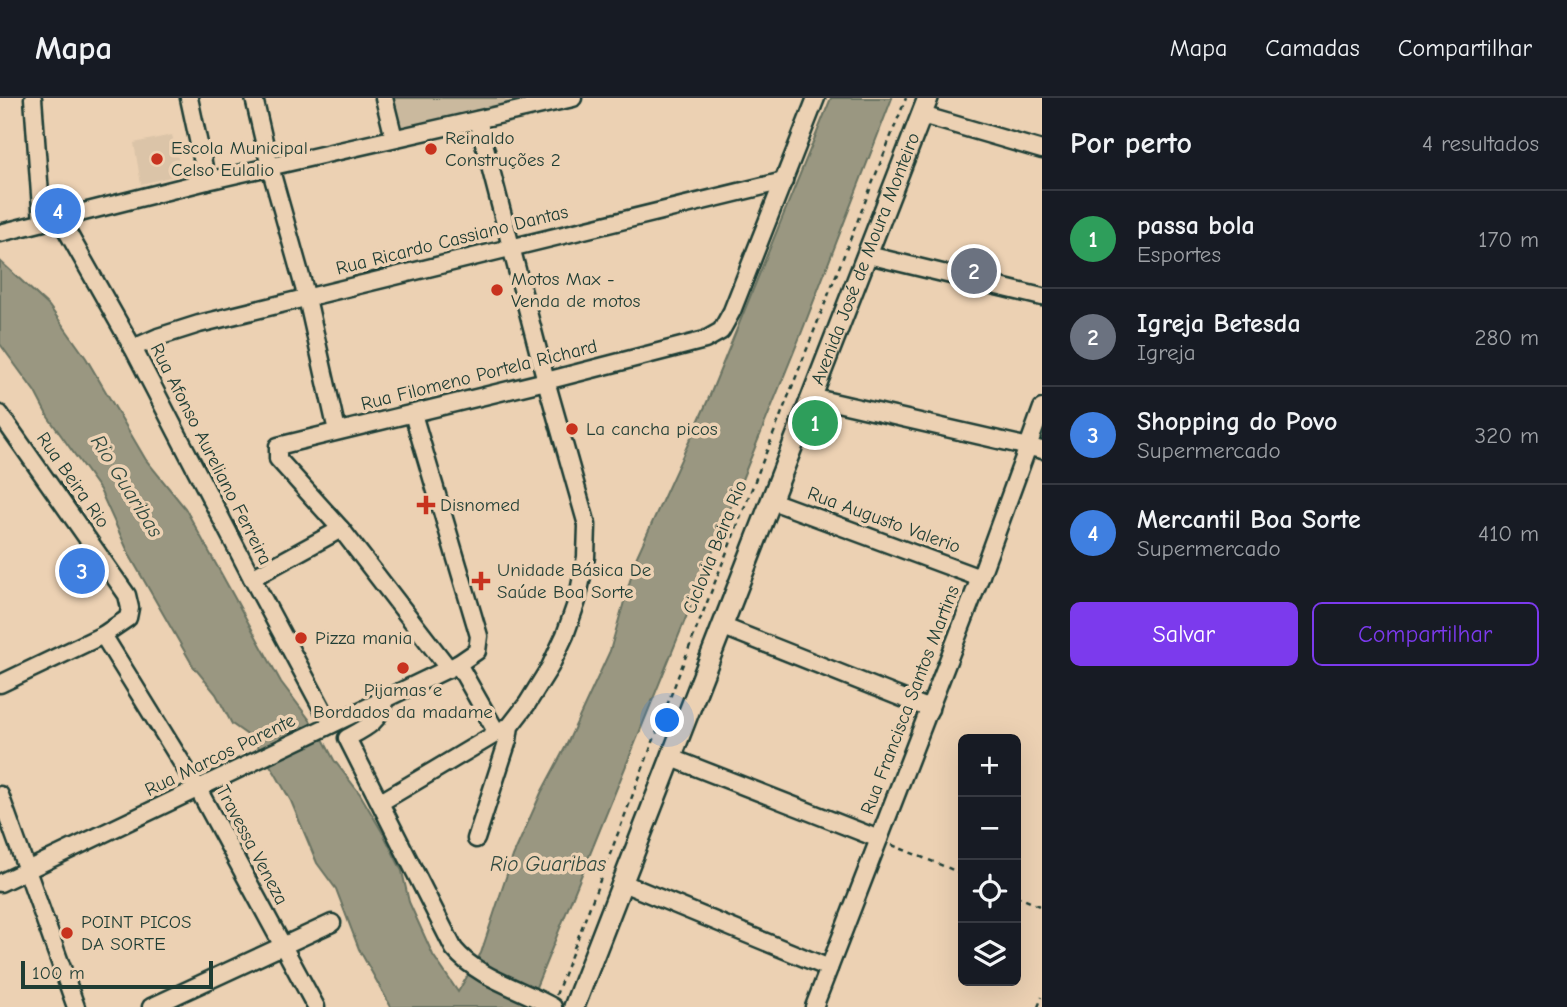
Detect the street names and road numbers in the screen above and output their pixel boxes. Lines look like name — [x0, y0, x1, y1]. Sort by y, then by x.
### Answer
street label: Avenida José de Moura Monteiro — [806, 129, 924, 388]
street label: Rua Ricardo Cassiano Dantas — [334, 200, 570, 280]
street label: Rua Filomeno Portela Richard — [359, 335, 599, 415]
street label: Rua Afonso Aureliano Ferreira — [145, 340, 277, 568]
street label: Rua Beira Rio — [32, 428, 114, 532]
street label: Ciclovia Beira Rio — [678, 477, 752, 617]
street label: Rua Augusto Valerio — [804, 482, 964, 558]
street label: Rua Francisca Santos Martins — [856, 582, 964, 818]
street label: Rua Marcos Parente — [141, 709, 299, 801]
street label: Travessa Veneza — [211, 782, 293, 908]

